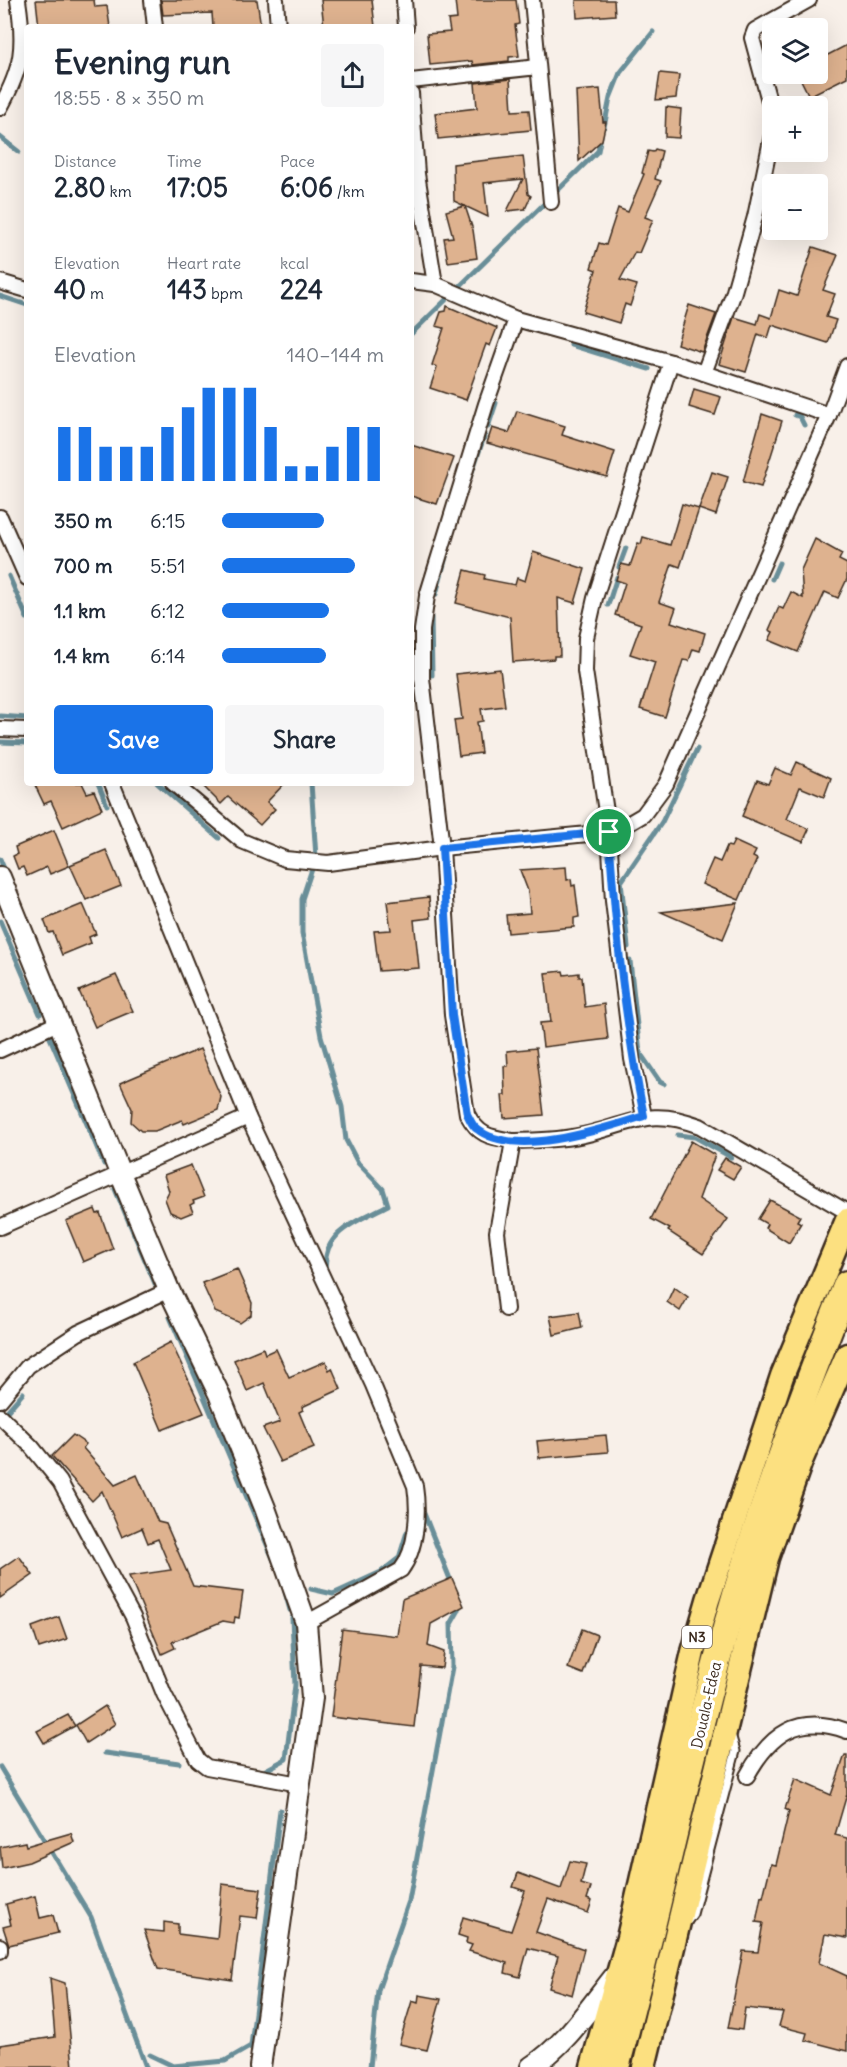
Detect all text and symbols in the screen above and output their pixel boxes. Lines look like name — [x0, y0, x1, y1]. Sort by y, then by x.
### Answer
map controls — [762, 18, 828, 240]
button: layers — [762, 18, 828, 84]
text: Evening run — [54, 41, 230, 83]
button: share — [321, 44, 384, 107]
text: 18:55 · 8 × 350 m — [54, 85, 204, 110]
button: + — [762, 96, 828, 162]
text: Distance — [54, 151, 116, 171]
text: Time — [167, 151, 202, 171]
text: Pace — [280, 151, 315, 171]
text: 2.80 — [54, 171, 106, 204]
text: 17:05 — [167, 171, 228, 204]
text: 6:06 — [280, 171, 333, 204]
button: − — [762, 174, 828, 240]
text: km — [106, 181, 132, 201]
text: /km — [333, 181, 365, 201]
text: Elevation — [54, 253, 120, 273]
text: Heart rate — [167, 253, 241, 273]
text: kcal — [280, 253, 309, 273]
text: 40 — [54, 273, 86, 306]
text: 143 — [167, 273, 207, 306]
text: 224 — [280, 273, 323, 306]
text: m — [86, 283, 104, 303]
text: bpm — [207, 283, 243, 303]
text: Elevation — [54, 342, 136, 367]
text: 140–144 m — [287, 342, 384, 367]
text: 350 m — [54, 508, 112, 533]
text: 6:15 — [150, 508, 186, 533]
text: 700 m — [54, 553, 112, 578]
text: 5:51 — [150, 553, 185, 578]
text: 1.1 km — [54, 598, 106, 623]
text: 6:12 — [150, 598, 185, 623]
text: 1.4 km — [54, 643, 110, 668]
text: 6:14 — [150, 643, 186, 668]
button: Save — [54, 705, 213, 774]
button: Share — [225, 705, 384, 774]
pin — [583, 806, 634, 857]
icon: arrive — [592, 815, 625, 848]
road number: N3 — [682, 1626, 712, 1648]
street label: Douala-Edea — [687, 1659, 725, 1750]

